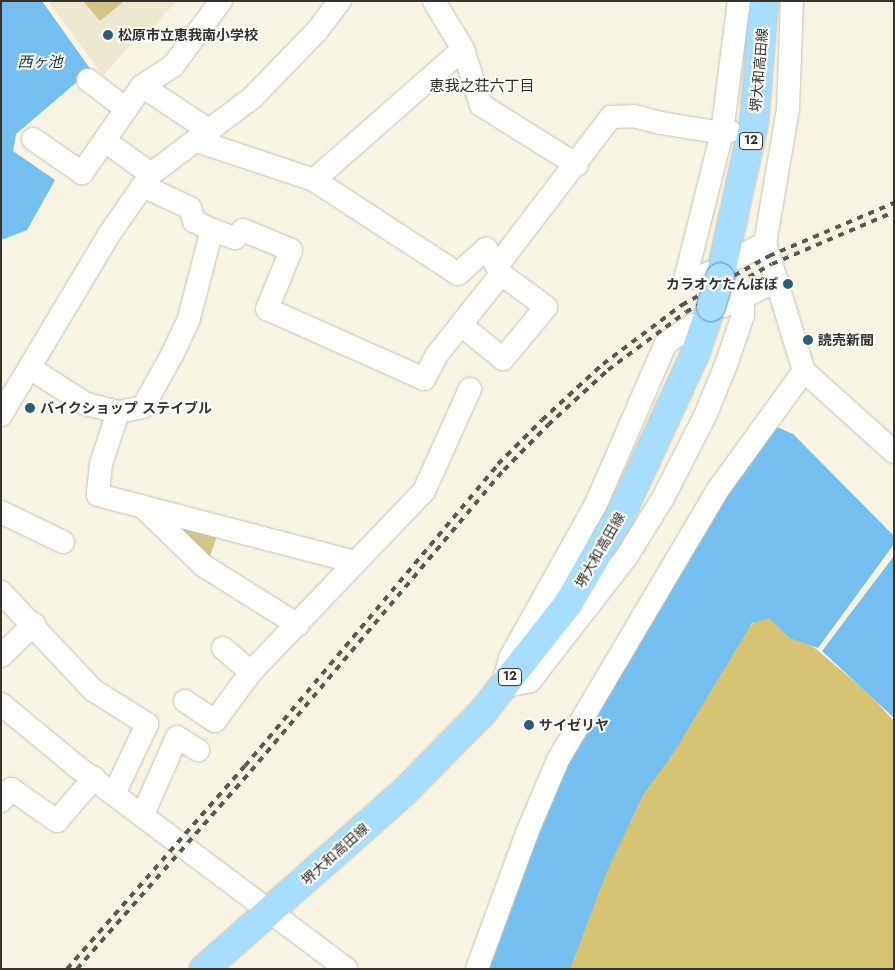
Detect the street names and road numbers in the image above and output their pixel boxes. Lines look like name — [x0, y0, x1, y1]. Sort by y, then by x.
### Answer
street label: 堺大和高田線 — [747, 27, 771, 113]
road number: 12 — [738, 132, 764, 150]
street label: 堺大和高田線 — [572, 509, 628, 591]
road number: 12 — [498, 668, 522, 686]
street label: 堺大和高田線 — [298, 820, 372, 888]

